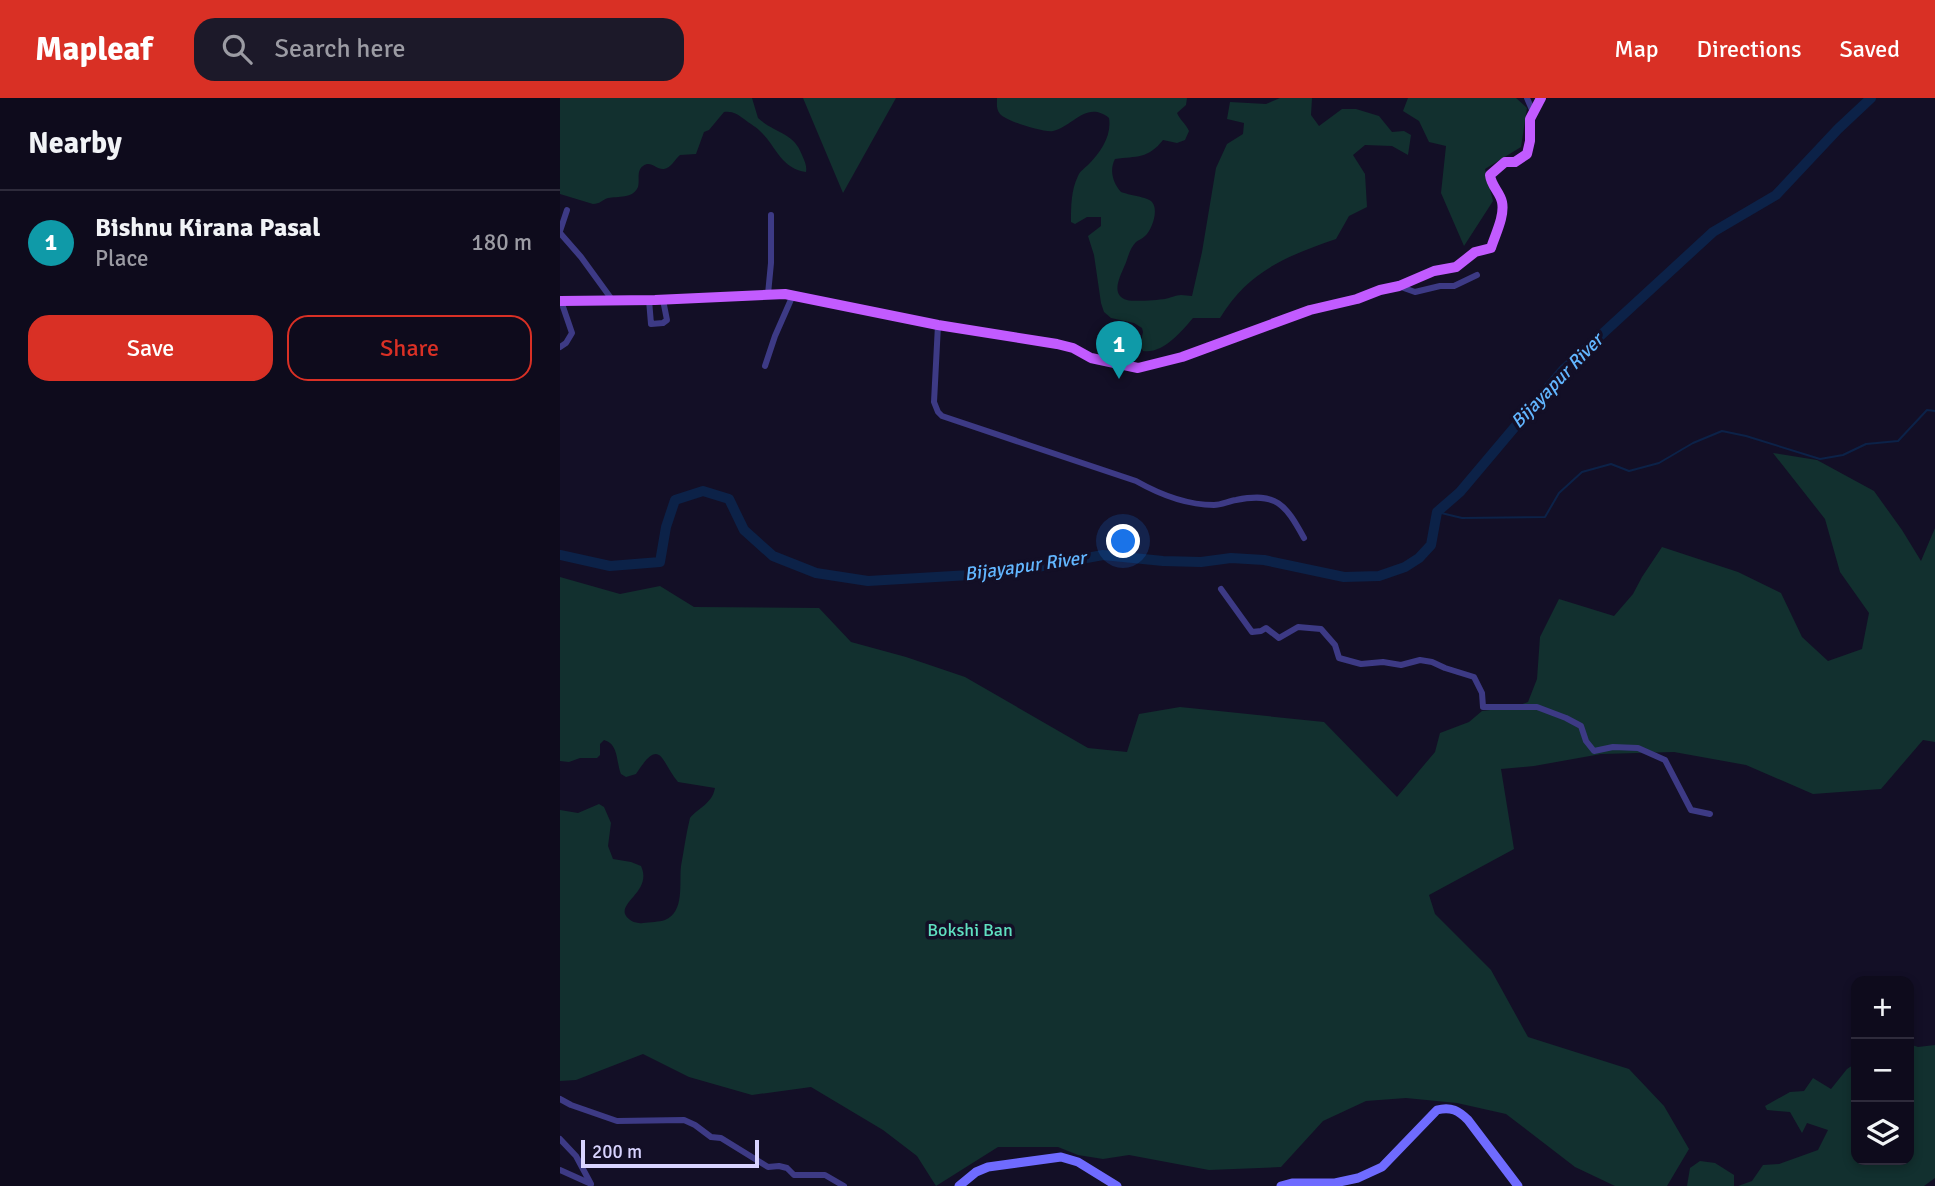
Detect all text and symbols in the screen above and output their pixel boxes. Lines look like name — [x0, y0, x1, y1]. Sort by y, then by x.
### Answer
search box — [194, 18, 684, 81]
text: Mapleaf — [35, 29, 152, 70]
icon: search — [218, 30, 256, 68]
text: Search here — [274, 33, 406, 65]
text: Map — [1614, 34, 1659, 64]
text: Directions — [1697, 34, 1802, 64]
text: Saved — [1840, 34, 1900, 64]
text: Nearby — [28, 125, 122, 162]
text: Bishnu Kirana Pasal — [95, 212, 320, 244]
text: 1 — [45, 228, 57, 257]
text: 180 m — [471, 228, 532, 257]
text: Place — [95, 244, 149, 273]
button: Save — [28, 315, 273, 381]
button: Share — [287, 315, 532, 381]
pin: 1 — [1096, 321, 1142, 379]
water label: Bijayapur River — [1506, 326, 1610, 433]
your location — [1106, 524, 1140, 558]
water label: Bijayapur River — [963, 545, 1090, 586]
park label: Bokshi Ban — [927, 919, 1013, 941]
map controls — [1851, 976, 1914, 1165]
button: + — [1851, 976, 1914, 1039]
button: − — [1851, 1039, 1914, 1102]
button: layers — [1851, 1102, 1914, 1165]
scale bar — [581, 1137, 760, 1169]
text: 200 m — [592, 1140, 642, 1164]

